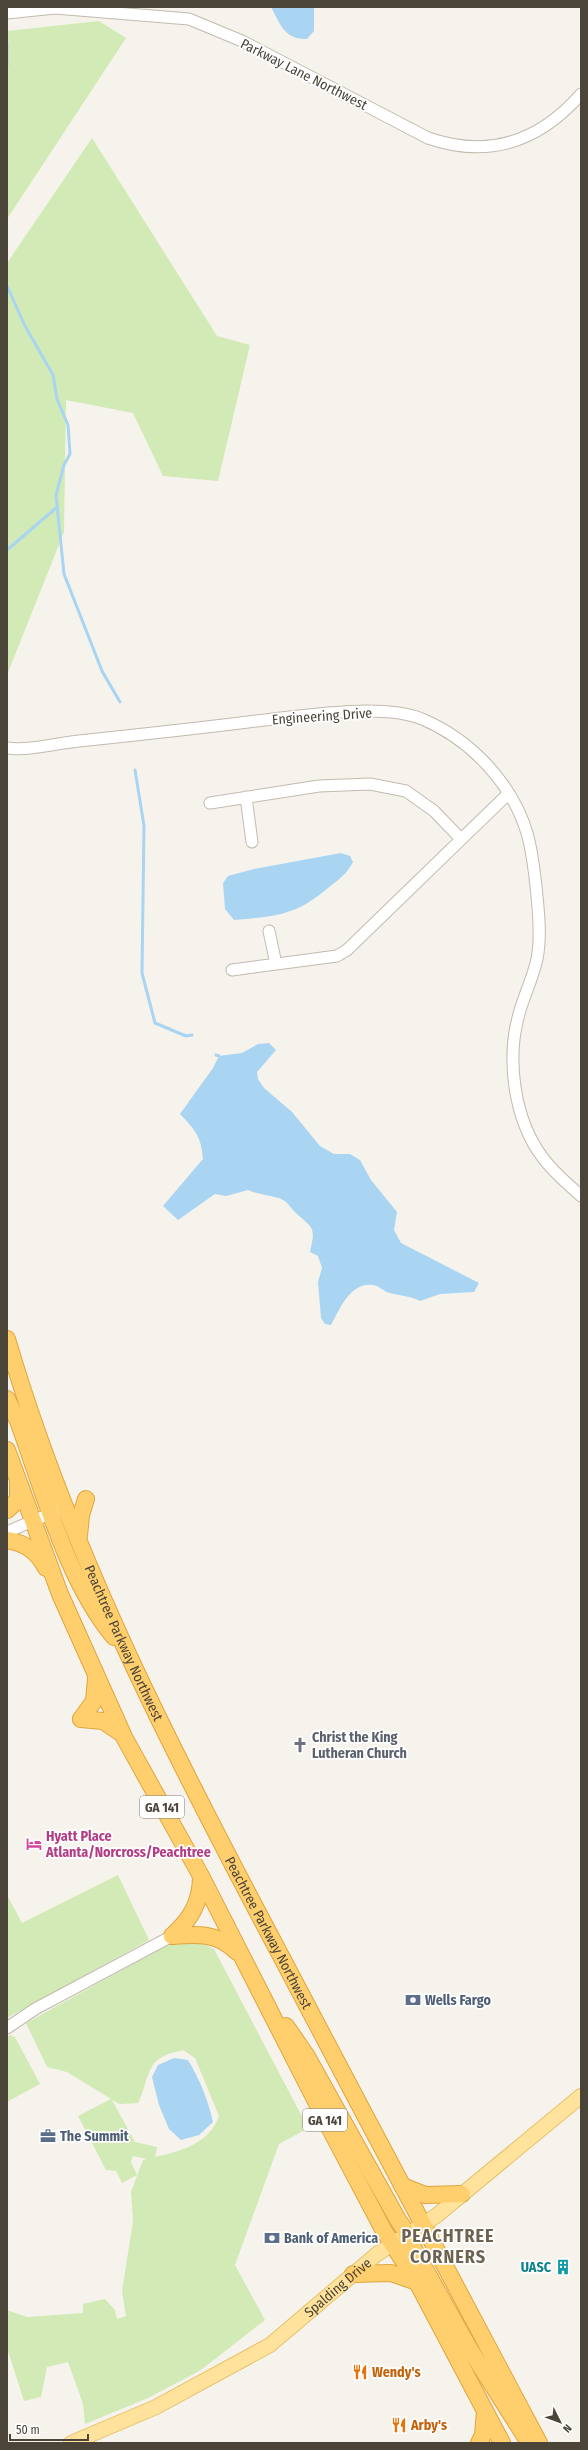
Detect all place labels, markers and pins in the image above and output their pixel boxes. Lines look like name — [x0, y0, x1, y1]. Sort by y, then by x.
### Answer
place label: Christ the King Lutheran Church — [312, 1729, 407, 1762]
church icon: Christ the King Lutheran Church — [291, 1736, 309, 1754]
place label: Hyatt Place Atlanta/Norcross/Peachtree — [45, 1828, 211, 1861]
hotel icon: Hyatt Place Atlanta/Norcross/Peachtree — [25, 1835, 43, 1853]
bank icon: Wells Fargo — [404, 1991, 422, 2009]
place label: Wells Fargo — [425, 1992, 491, 2009]
office icon: The Summit — [39, 2127, 57, 2145]
place label: The Summit — [60, 2128, 130, 2145]
bank icon: Bank of America — [263, 2229, 281, 2247]
place label: Bank of America — [284, 2230, 378, 2247]
building icon: UASC — [554, 2258, 572, 2276]
place label: UASC — [521, 2259, 552, 2276]
restaurant icon: Wendy's — [351, 2363, 369, 2381]
place label: Wendy's — [372, 2364, 421, 2381]
restaurant icon: Arby's — [390, 2416, 408, 2434]
place label: Arby's — [410, 2417, 447, 2434]

